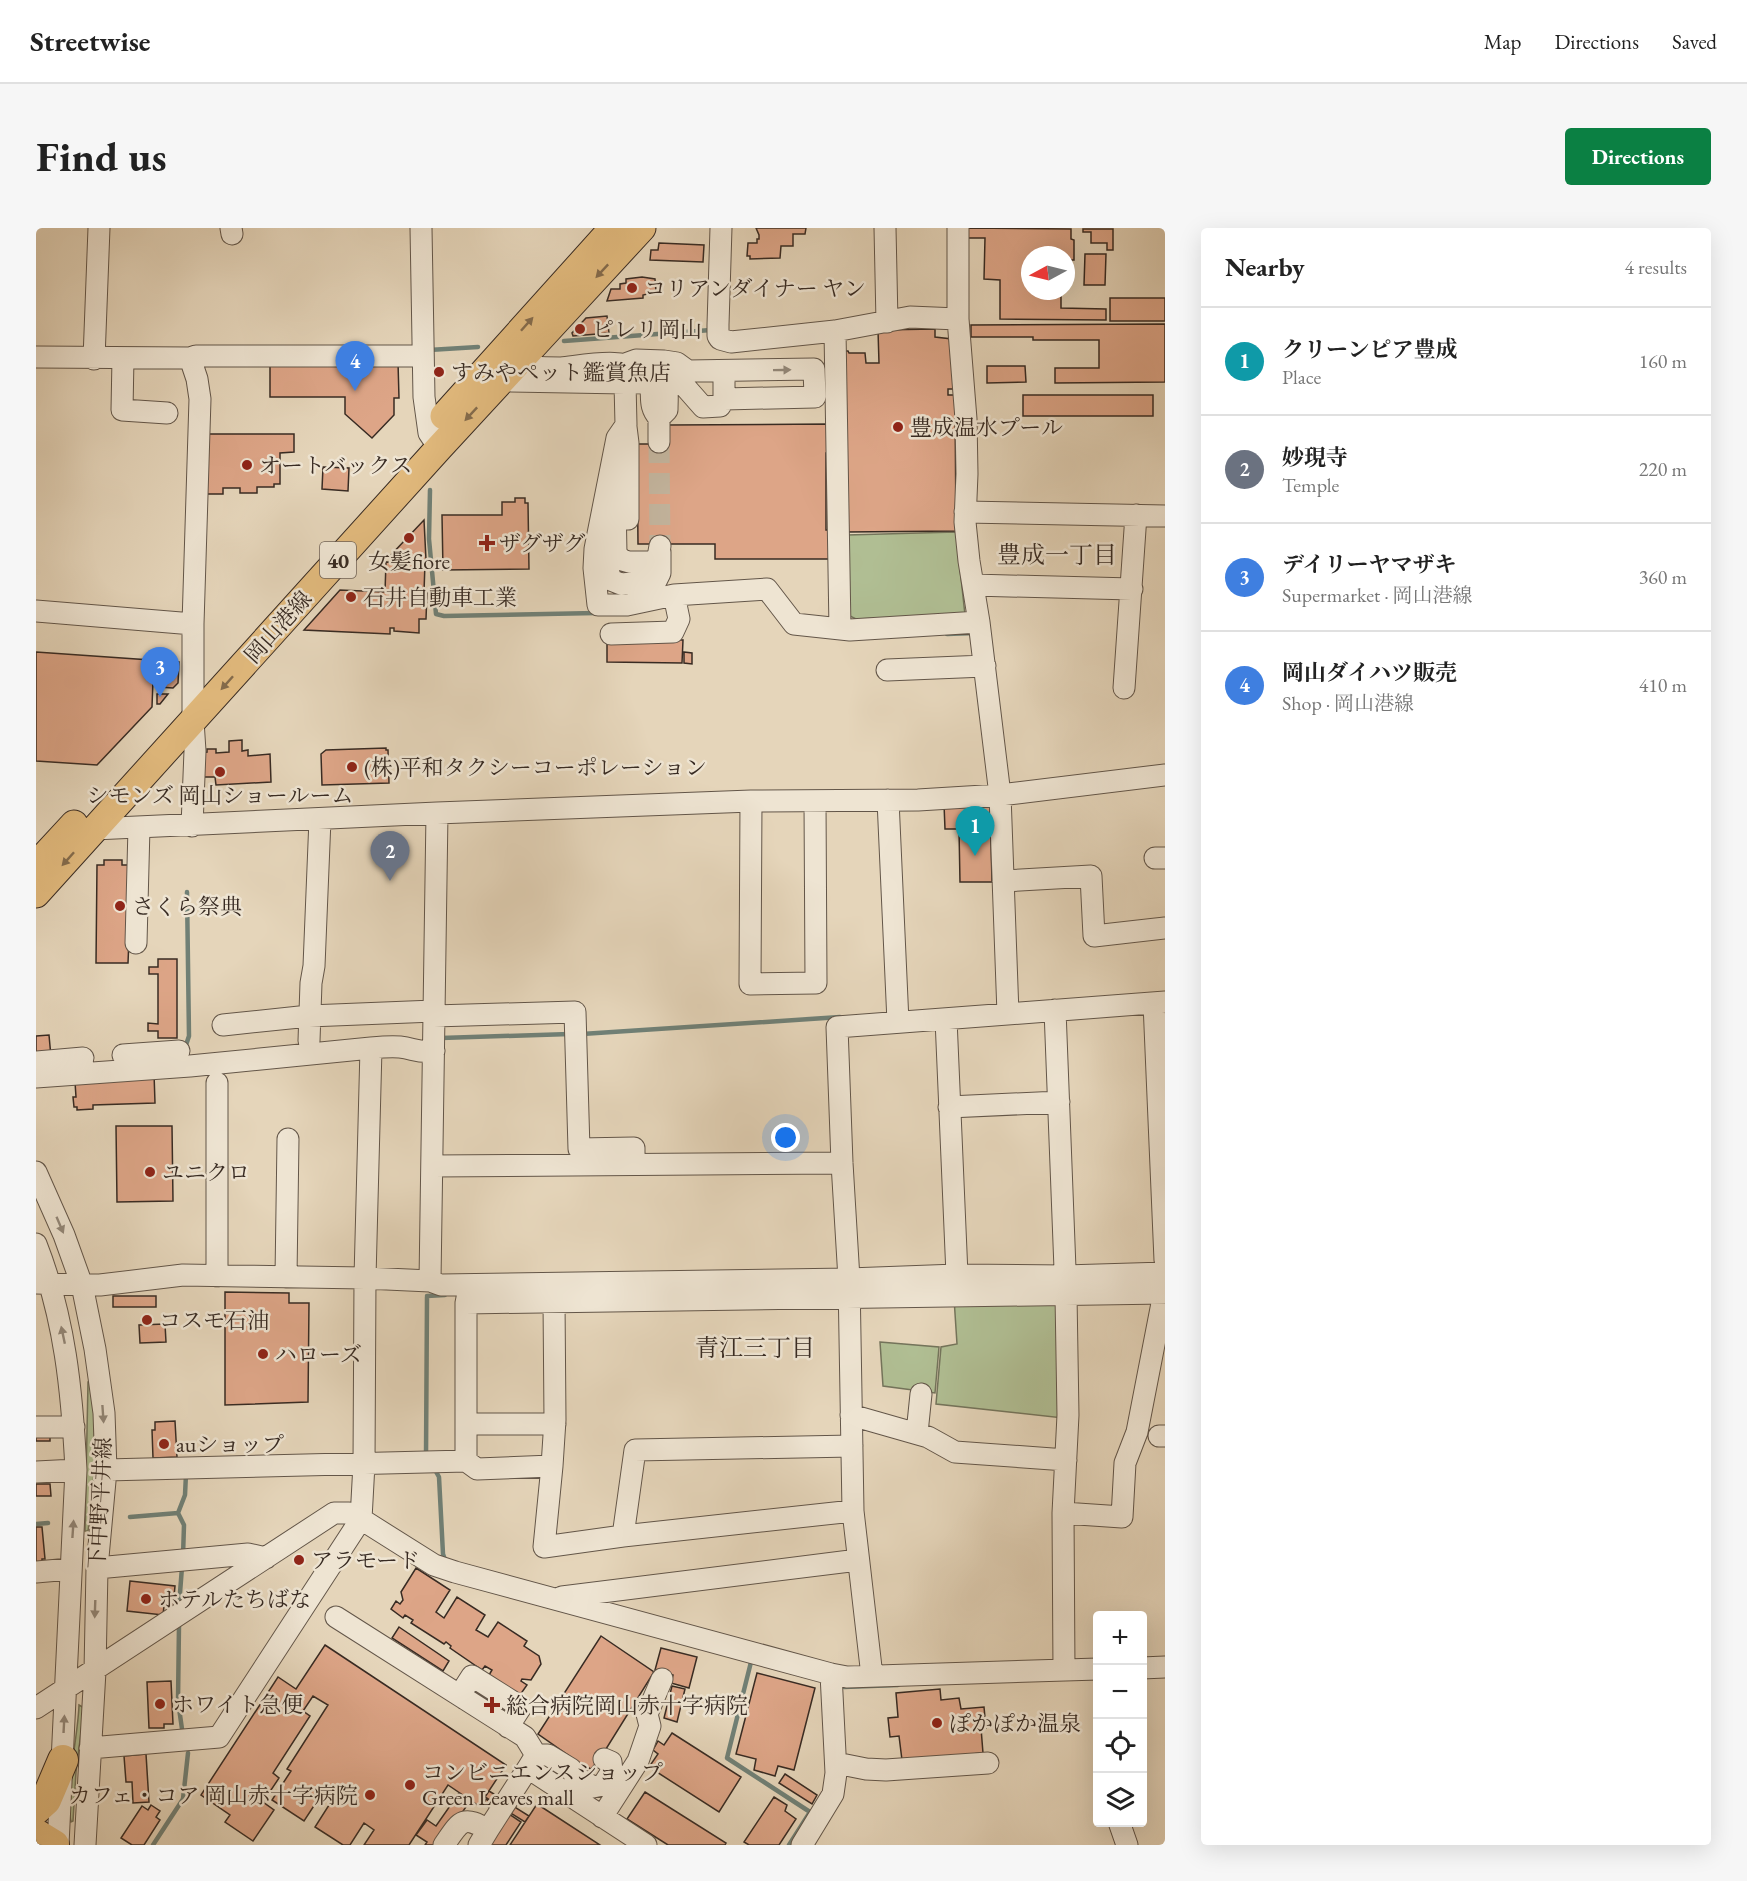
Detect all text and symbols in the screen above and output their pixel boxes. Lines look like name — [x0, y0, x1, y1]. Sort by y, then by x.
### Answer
text: Streetwise — [30, 23, 150, 59]
text: Map — [1484, 28, 1521, 55]
text: Directions — [1554, 28, 1639, 55]
text: Saved — [1672, 28, 1717, 55]
button: Directions — [1565, 128, 1711, 185]
text: Find us — [36, 129, 167, 184]
north arrow — [1021, 246, 1075, 300]
text: Nearby — [1225, 250, 1305, 284]
text: 4 results — [1624, 254, 1687, 280]
one-way arrow — [596, 263, 610, 277]
place label: コリアンダイナー ヤン — [644, 274, 866, 303]
marker: コリアンダイナー ヤン — [625, 281, 639, 295]
place label: ピレリ岡山 — [592, 315, 702, 344]
one-way arrow — [520, 317, 533, 332]
marker: ピレリ岡山 — [573, 322, 587, 336]
text: クリーンピア豊成 — [1282, 335, 1458, 364]
pin: 4 — [336, 342, 374, 391]
text: 1 — [1239, 348, 1250, 374]
text: 160 m — [1639, 348, 1687, 374]
place label: すみやペット鑑賞魚店 — [451, 358, 671, 387]
text: Place — [1282, 364, 1321, 390]
marker: すみやペット鑑賞魚店 — [432, 365, 446, 379]
one-way arrow — [773, 365, 792, 374]
one-way arrow — [464, 407, 478, 421]
place label: 豊成温水プール — [910, 413, 1063, 442]
marker: 豊成温水プール — [891, 420, 905, 434]
text: 妙現寺 — [1282, 443, 1348, 472]
place label: オートバックス — [259, 451, 412, 480]
text: 2 — [1239, 456, 1250, 482]
text: 220 m — [1639, 456, 1687, 482]
marker: オートバックス — [240, 458, 254, 472]
text: Temple — [1282, 472, 1339, 498]
place label: ザグザグ — [499, 529, 585, 558]
marker: 女髪fiore — [402, 531, 416, 545]
marker: ザグザグ — [480, 536, 494, 550]
district label: 豊成一丁目 — [997, 539, 1117, 570]
road number: 40 — [320, 542, 356, 578]
place label: 女髪fiore — [368, 547, 451, 576]
text: デイリーヤマザキ — [1282, 550, 1456, 579]
text: 3 — [1239, 564, 1250, 590]
text: 360 m — [1639, 564, 1687, 590]
text: Supermarket · 岡山港線 — [1282, 582, 1472, 608]
place label: 石井自動車工業 — [363, 583, 517, 612]
street label: 岡山港線 — [238, 585, 318, 669]
marker: 石井自動車工業 — [344, 590, 358, 604]
pin: 3 — [140, 648, 180, 697]
text: 岡山ダイハツ販売 — [1282, 658, 1457, 687]
text: 4 — [1239, 672, 1250, 698]
text: 410 m — [1639, 672, 1687, 698]
one-way arrow — [220, 676, 234, 691]
text: Shop · 岡山港線 — [1282, 690, 1414, 716]
place label: (株)平和タクシーコーポレーション — [364, 753, 707, 782]
marker: (株)平和タクシーコーポレーション — [345, 760, 359, 774]
marker: シモンズ 岡山ショールーム — [213, 765, 227, 779]
place label: シモンズ 岡山ショールーム — [87, 781, 353, 810]
pin: 1 — [956, 806, 994, 856]
pin: 2 — [370, 832, 410, 881]
one-way arrow — [62, 851, 75, 866]
place label: さくら祭典 — [132, 892, 242, 921]
marker: さくら祭典 — [113, 899, 127, 913]
your location — [771, 1123, 800, 1152]
place label: ユニクロ — [162, 1158, 250, 1187]
marker: ユニクロ — [143, 1165, 157, 1179]
one-way arrow — [56, 1216, 65, 1234]
place label: コスモ石油 — [159, 1306, 269, 1335]
marker: コスモ石油 — [140, 1313, 154, 1327]
one-way arrow — [58, 1325, 67, 1344]
district label: 青江三丁目 — [695, 1332, 815, 1363]
place label: ハローズ — [275, 1340, 362, 1369]
marker: ハローズ — [256, 1347, 270, 1361]
one-way arrow — [98, 1405, 108, 1424]
place label: auショップ — [176, 1430, 284, 1459]
street label: 下中野平井線 — [82, 1436, 118, 1570]
marker: auショップ — [157, 1437, 171, 1451]
one-way arrow — [68, 1519, 78, 1538]
place label: アラモード — [311, 1546, 420, 1575]
marker: アラモード — [292, 1553, 306, 1567]
place label: ホテルたちばな — [158, 1585, 311, 1614]
marker: ホテルたちばな — [139, 1592, 153, 1606]
one-way arrow — [91, 1599, 100, 1618]
map controls — [1093, 1611, 1147, 1827]
button: + — [1093, 1611, 1147, 1665]
button: − — [1093, 1665, 1147, 1719]
place label: ホワイト急便 — [172, 1690, 303, 1719]
place label: 総合病院岡山赤十字病院 — [506, 1691, 748, 1720]
marker: 総合病院岡山赤十字病院 — [483, 1696, 501, 1714]
marker: ホワイト急便 — [153, 1697, 167, 1711]
place label: ぽかぽか温泉 — [949, 1709, 1081, 1738]
one-way arrow — [60, 1714, 69, 1733]
marker: ぽかぽか温泉 — [930, 1716, 944, 1730]
button: locate — [1093, 1719, 1147, 1773]
place label: コンビニエンスショップ Green Leaves mall — [422, 1758, 663, 1812]
button: layers — [1093, 1773, 1147, 1827]
marker: コンビニエンスショップ Green Leaves mall — [403, 1778, 417, 1792]
place label: カフェ・コア 岡山赤十字病院 — [69, 1781, 358, 1810]
marker: カフェ・コア 岡山赤十字病院 — [363, 1788, 377, 1802]

